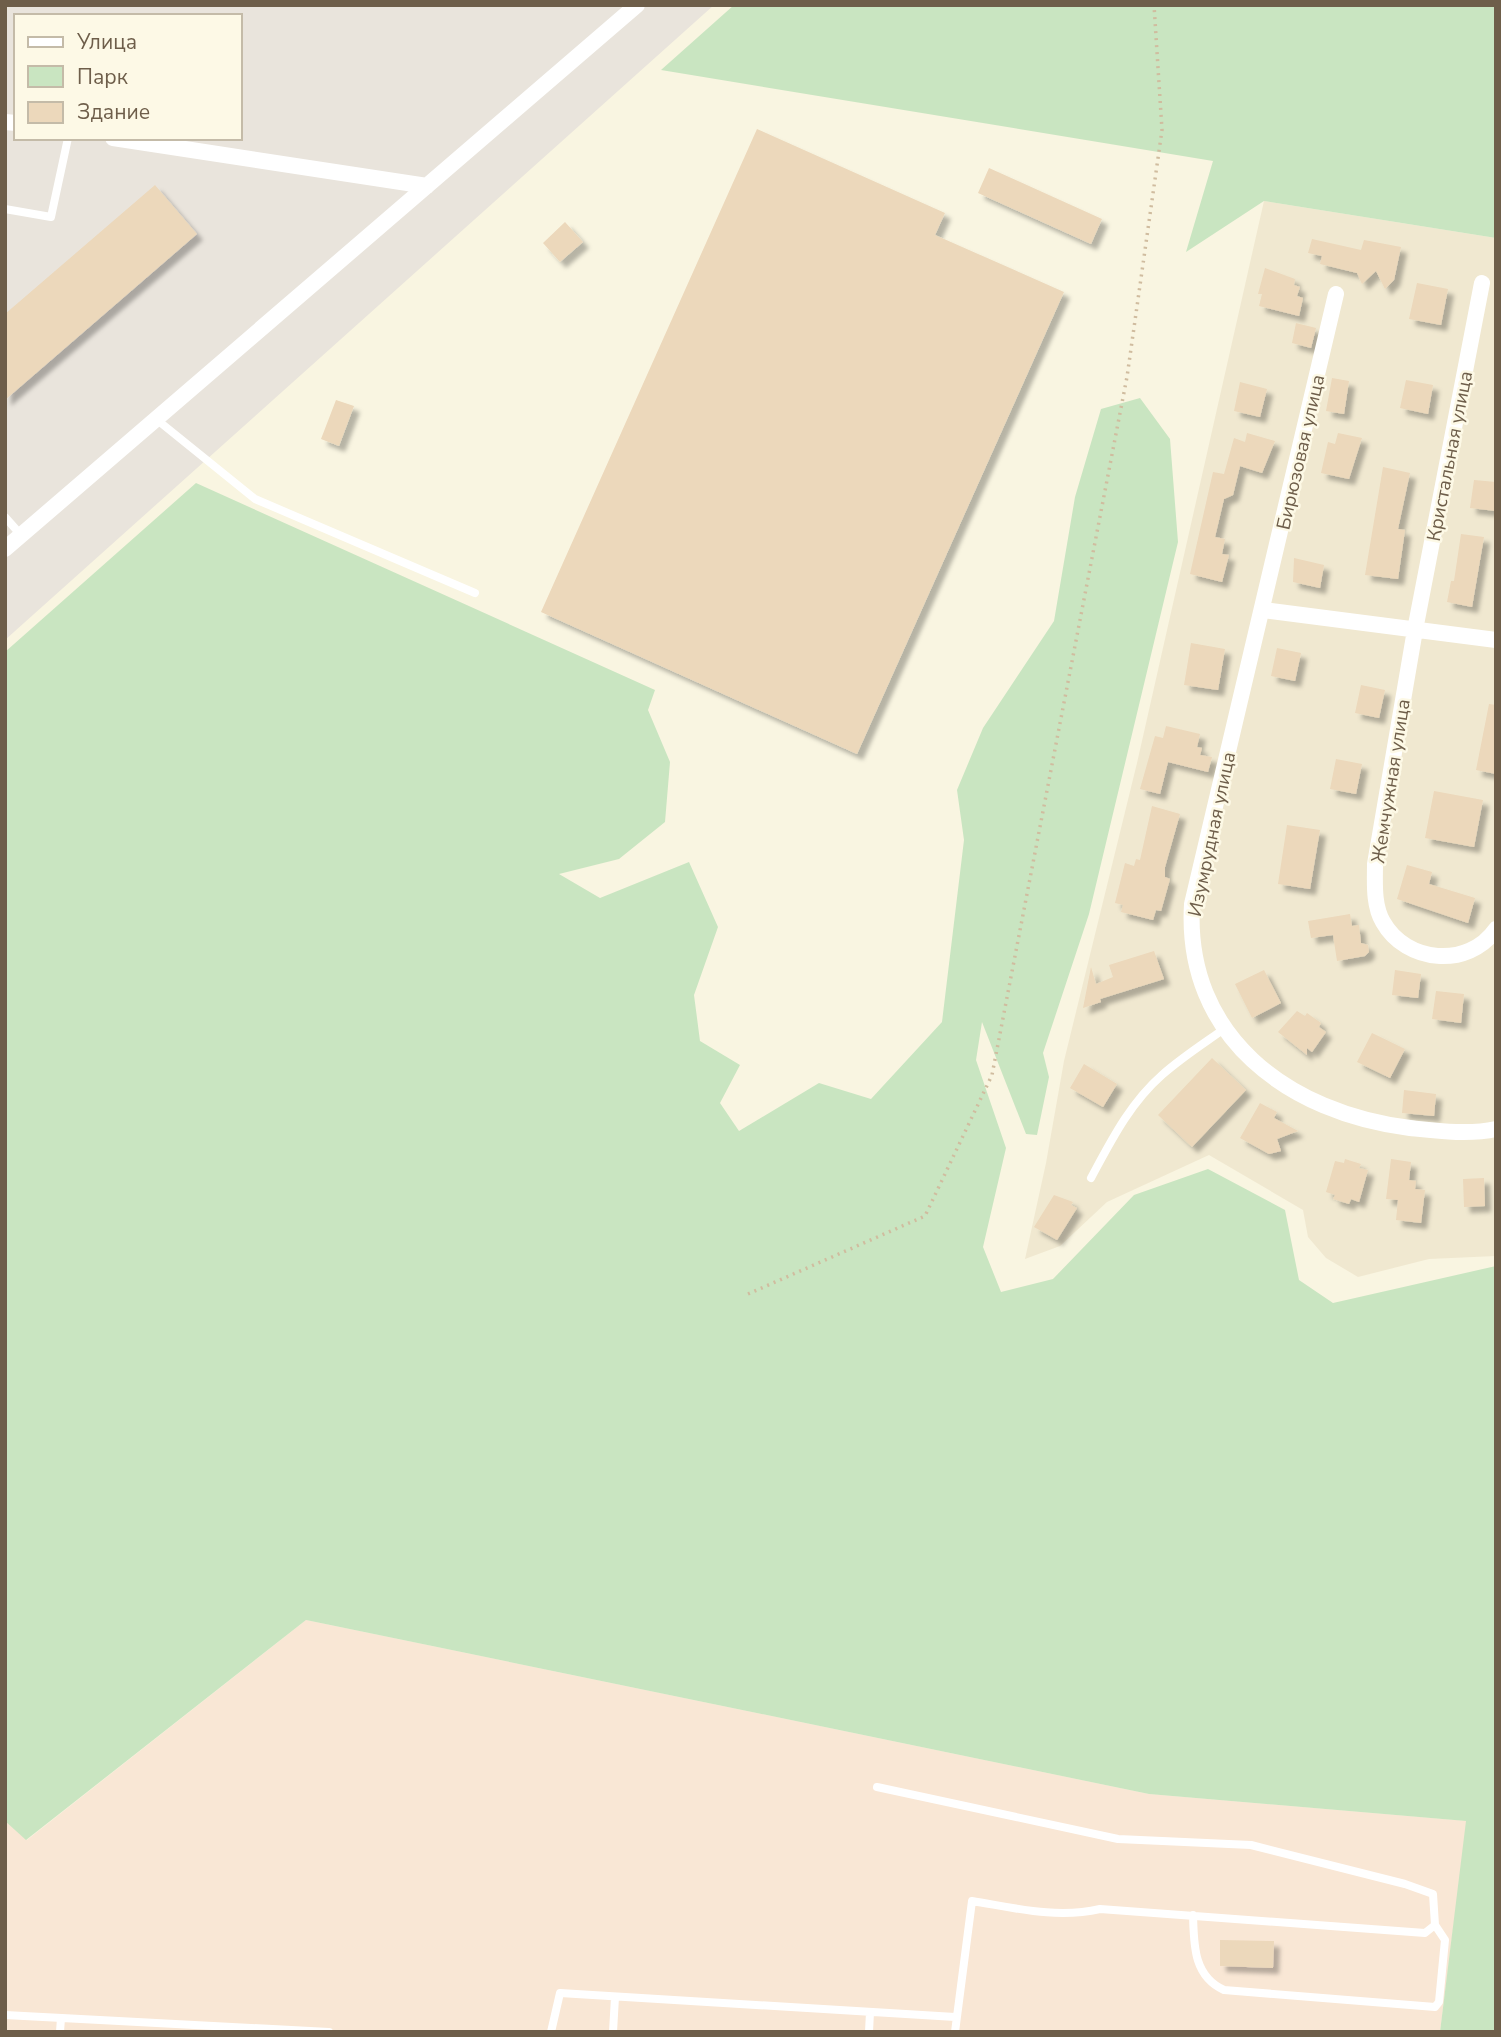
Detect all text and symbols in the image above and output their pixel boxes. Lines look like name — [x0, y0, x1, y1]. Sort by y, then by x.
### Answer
legend — [14, 14, 242, 140]
text: Улица — [76, 28, 137, 56]
text: Парк — [77, 63, 129, 91]
text: Здание — [77, 98, 150, 126]
street label: Кристальная улица — [1421, 369, 1479, 543]
street label: Бирюзовая улица — [1270, 372, 1331, 532]
street label: Жемчужная улица — [1365, 697, 1417, 865]
street label: Изумрудная улица — [1182, 750, 1242, 919]

